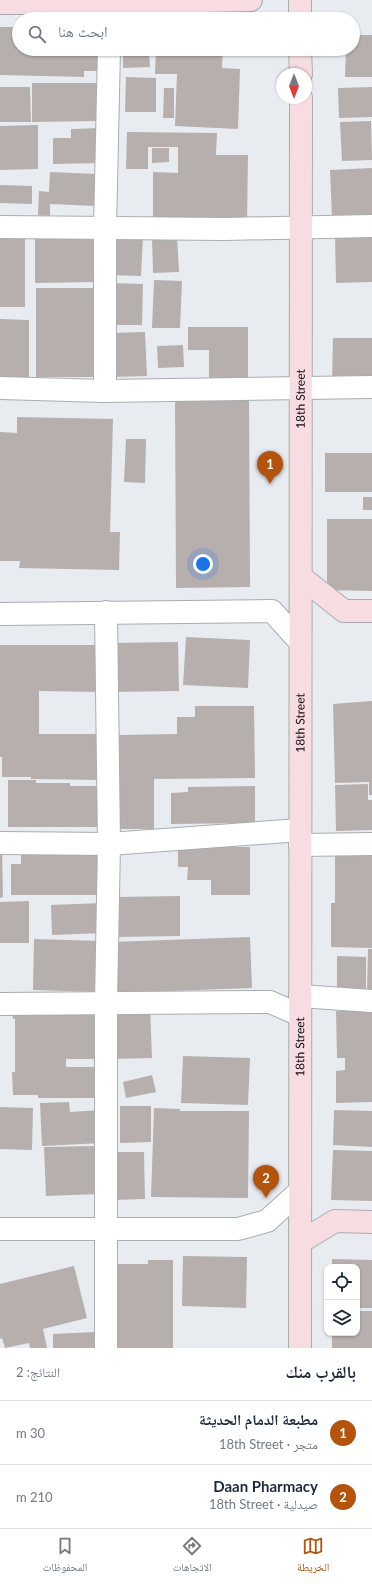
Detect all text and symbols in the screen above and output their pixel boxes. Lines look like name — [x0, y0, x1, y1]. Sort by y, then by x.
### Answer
search box — [12, 12, 360, 56]
text: ابحث هنا — [58, 22, 108, 40]
icon: search — [26, 23, 48, 45]
north arrow — [276, 68, 312, 104]
street label: 18th Street — [293, 368, 308, 429]
pin: 1 — [257, 451, 283, 484]
your location — [193, 554, 213, 574]
street label: 18th Street — [292, 692, 308, 753]
street label: 18th Street — [292, 1016, 307, 1077]
pin: 2 — [253, 1165, 279, 1198]
map controls — [324, 1264, 360, 1336]
button: locate — [324, 1264, 360, 1300]
button: layers — [324, 1300, 360, 1336]
text: بالقرب منك — [286, 1361, 356, 1382]
text: النتائج: 2 — [16, 1364, 60, 1380]
text: مطبعة الدمام الحديثة — [199, 1410, 318, 1428]
text: 30 m — [16, 1425, 45, 1441]
text: 1 — [339, 1425, 347, 1441]
text: متجر · 18th Street — [219, 1436, 318, 1452]
text: Daan Pharmacy — [213, 1477, 318, 1495]
text: 210 m — [16, 1489, 53, 1505]
text: 2 — [339, 1489, 347, 1505]
text: صيدلية · 18th Street — [209, 1496, 318, 1512]
tab: المحفوظات — [43, 1535, 87, 1578]
tab: الاتجاهات — [173, 1535, 212, 1578]
tab: الخريطة — [297, 1535, 329, 1578]

